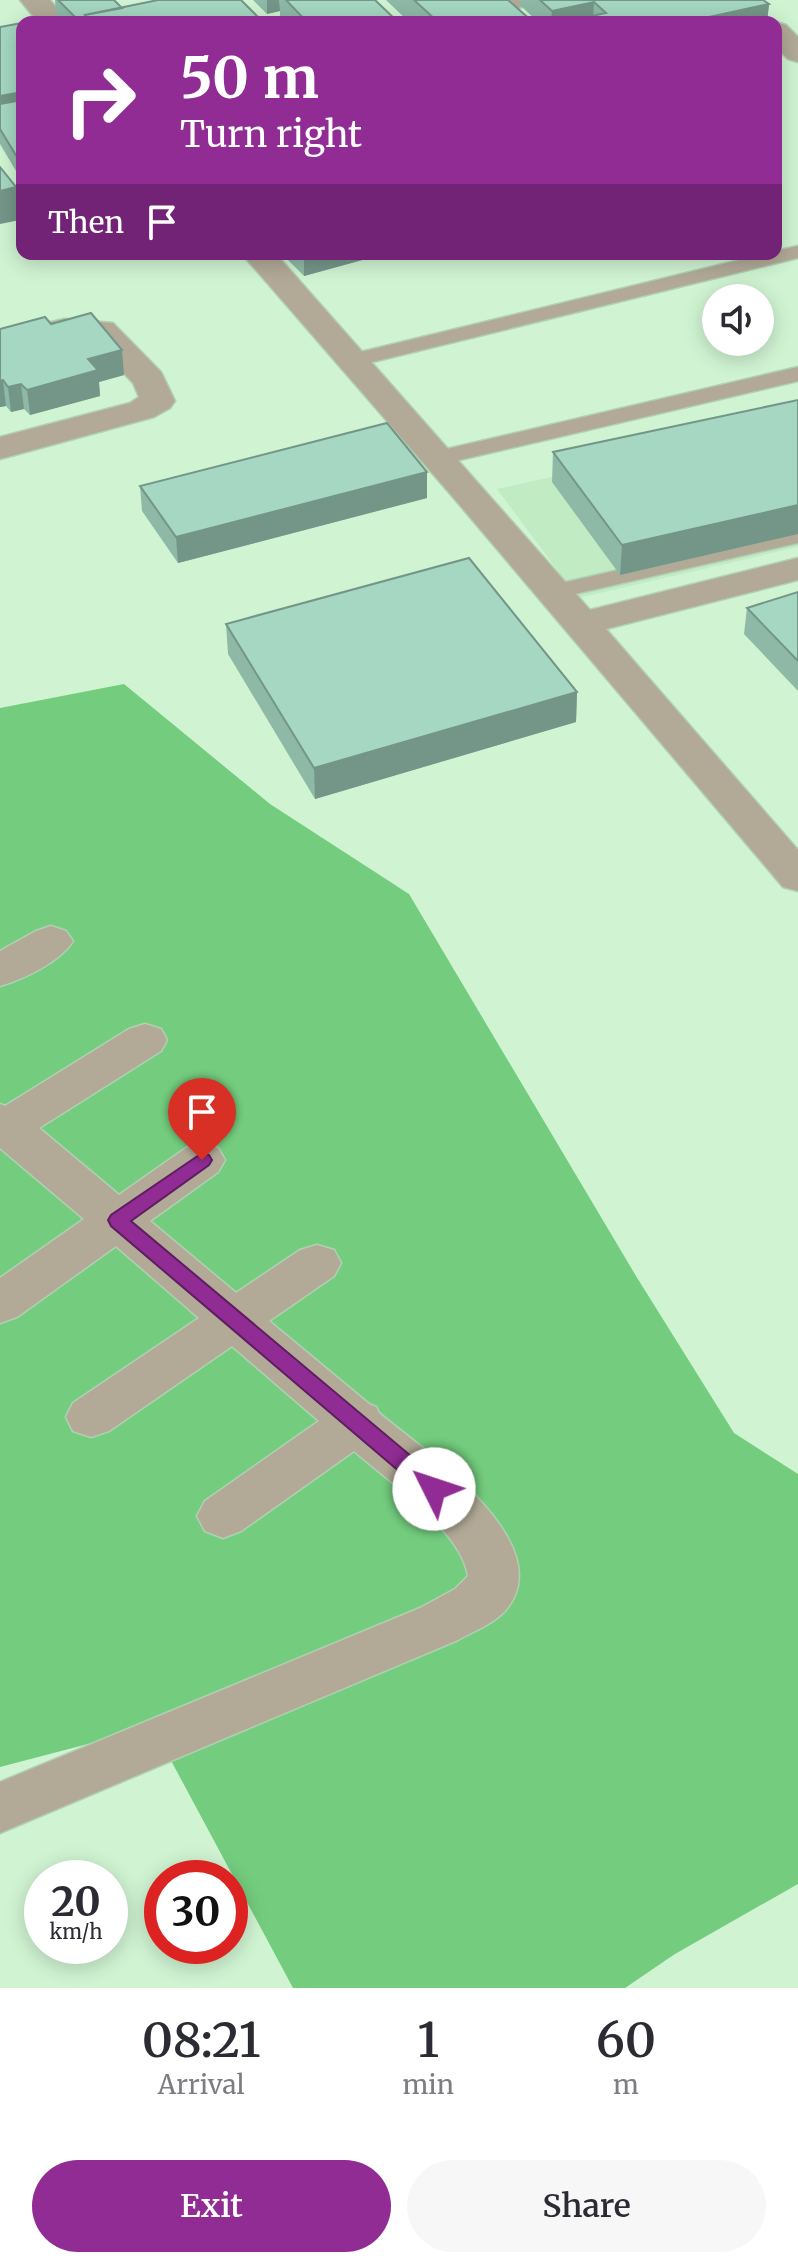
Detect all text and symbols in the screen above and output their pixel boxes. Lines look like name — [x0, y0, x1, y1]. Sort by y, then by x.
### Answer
text: 50 m — [180, 43, 319, 113]
icon: right — [48, 48, 152, 152]
text: Turn right — [180, 112, 362, 157]
icon: arrive — [140, 200, 184, 244]
text: Then — [48, 203, 124, 241]
map controls — [702, 284, 774, 356]
button: sound — [702, 284, 774, 356]
pin — [168, 1078, 236, 1160]
icon: arrive — [180, 1090, 224, 1134]
position arrow — [392, 1447, 476, 1531]
speed limit sign: 30 — [144, 1860, 248, 1964]
text: 20 — [51, 1877, 101, 1927]
text: km/h — [50, 1919, 102, 1944]
text: 08:21 — [142, 2010, 261, 2070]
text: 1 — [417, 2010, 439, 2070]
text: 60 — [596, 2010, 656, 2070]
text: Arrival — [158, 2068, 245, 2101]
text: min — [403, 2068, 454, 2101]
text: m — [613, 2068, 639, 2101]
button: Exit — [32, 2160, 391, 2252]
button: Share — [407, 2160, 766, 2252]

